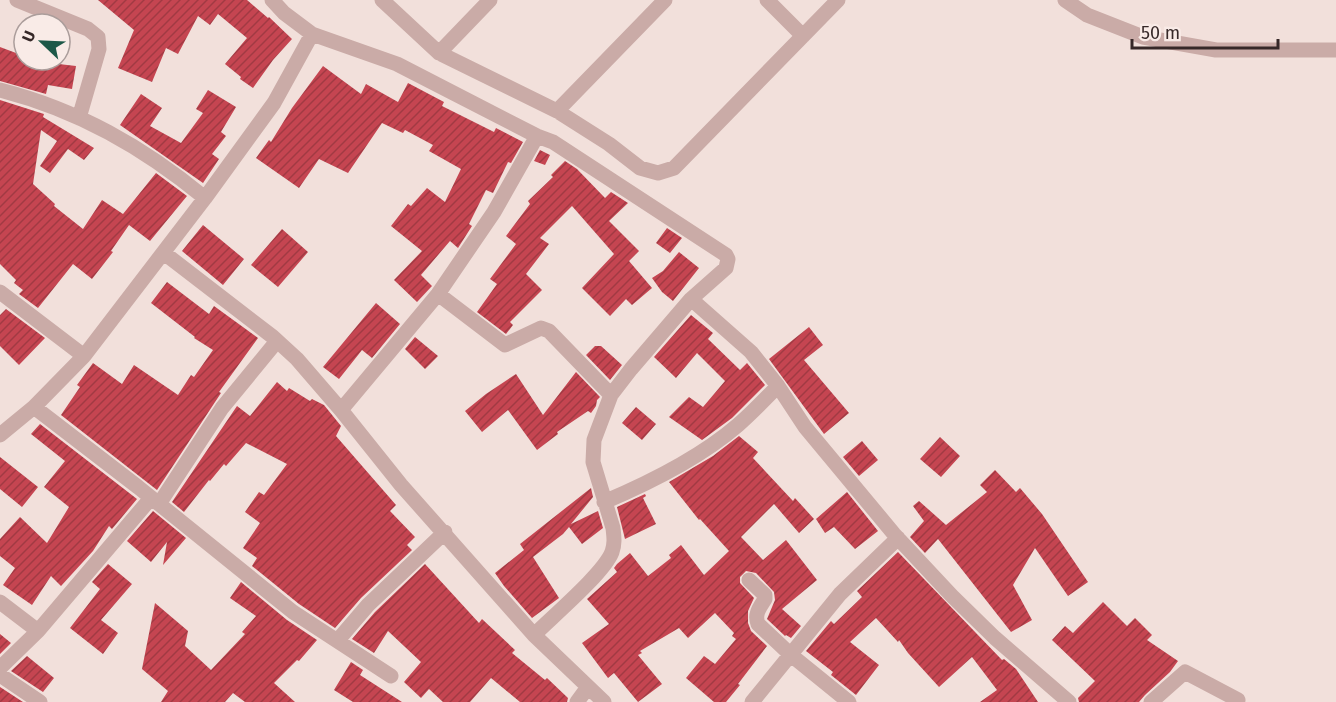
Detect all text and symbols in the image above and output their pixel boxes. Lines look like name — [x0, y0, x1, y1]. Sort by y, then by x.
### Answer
north arrow — [12, 12, 72, 72]
scale bar — [1132, 12, 1278, 50]
text: 50 m — [1141, 22, 1180, 44]
text: U — [18, 28, 39, 45]

